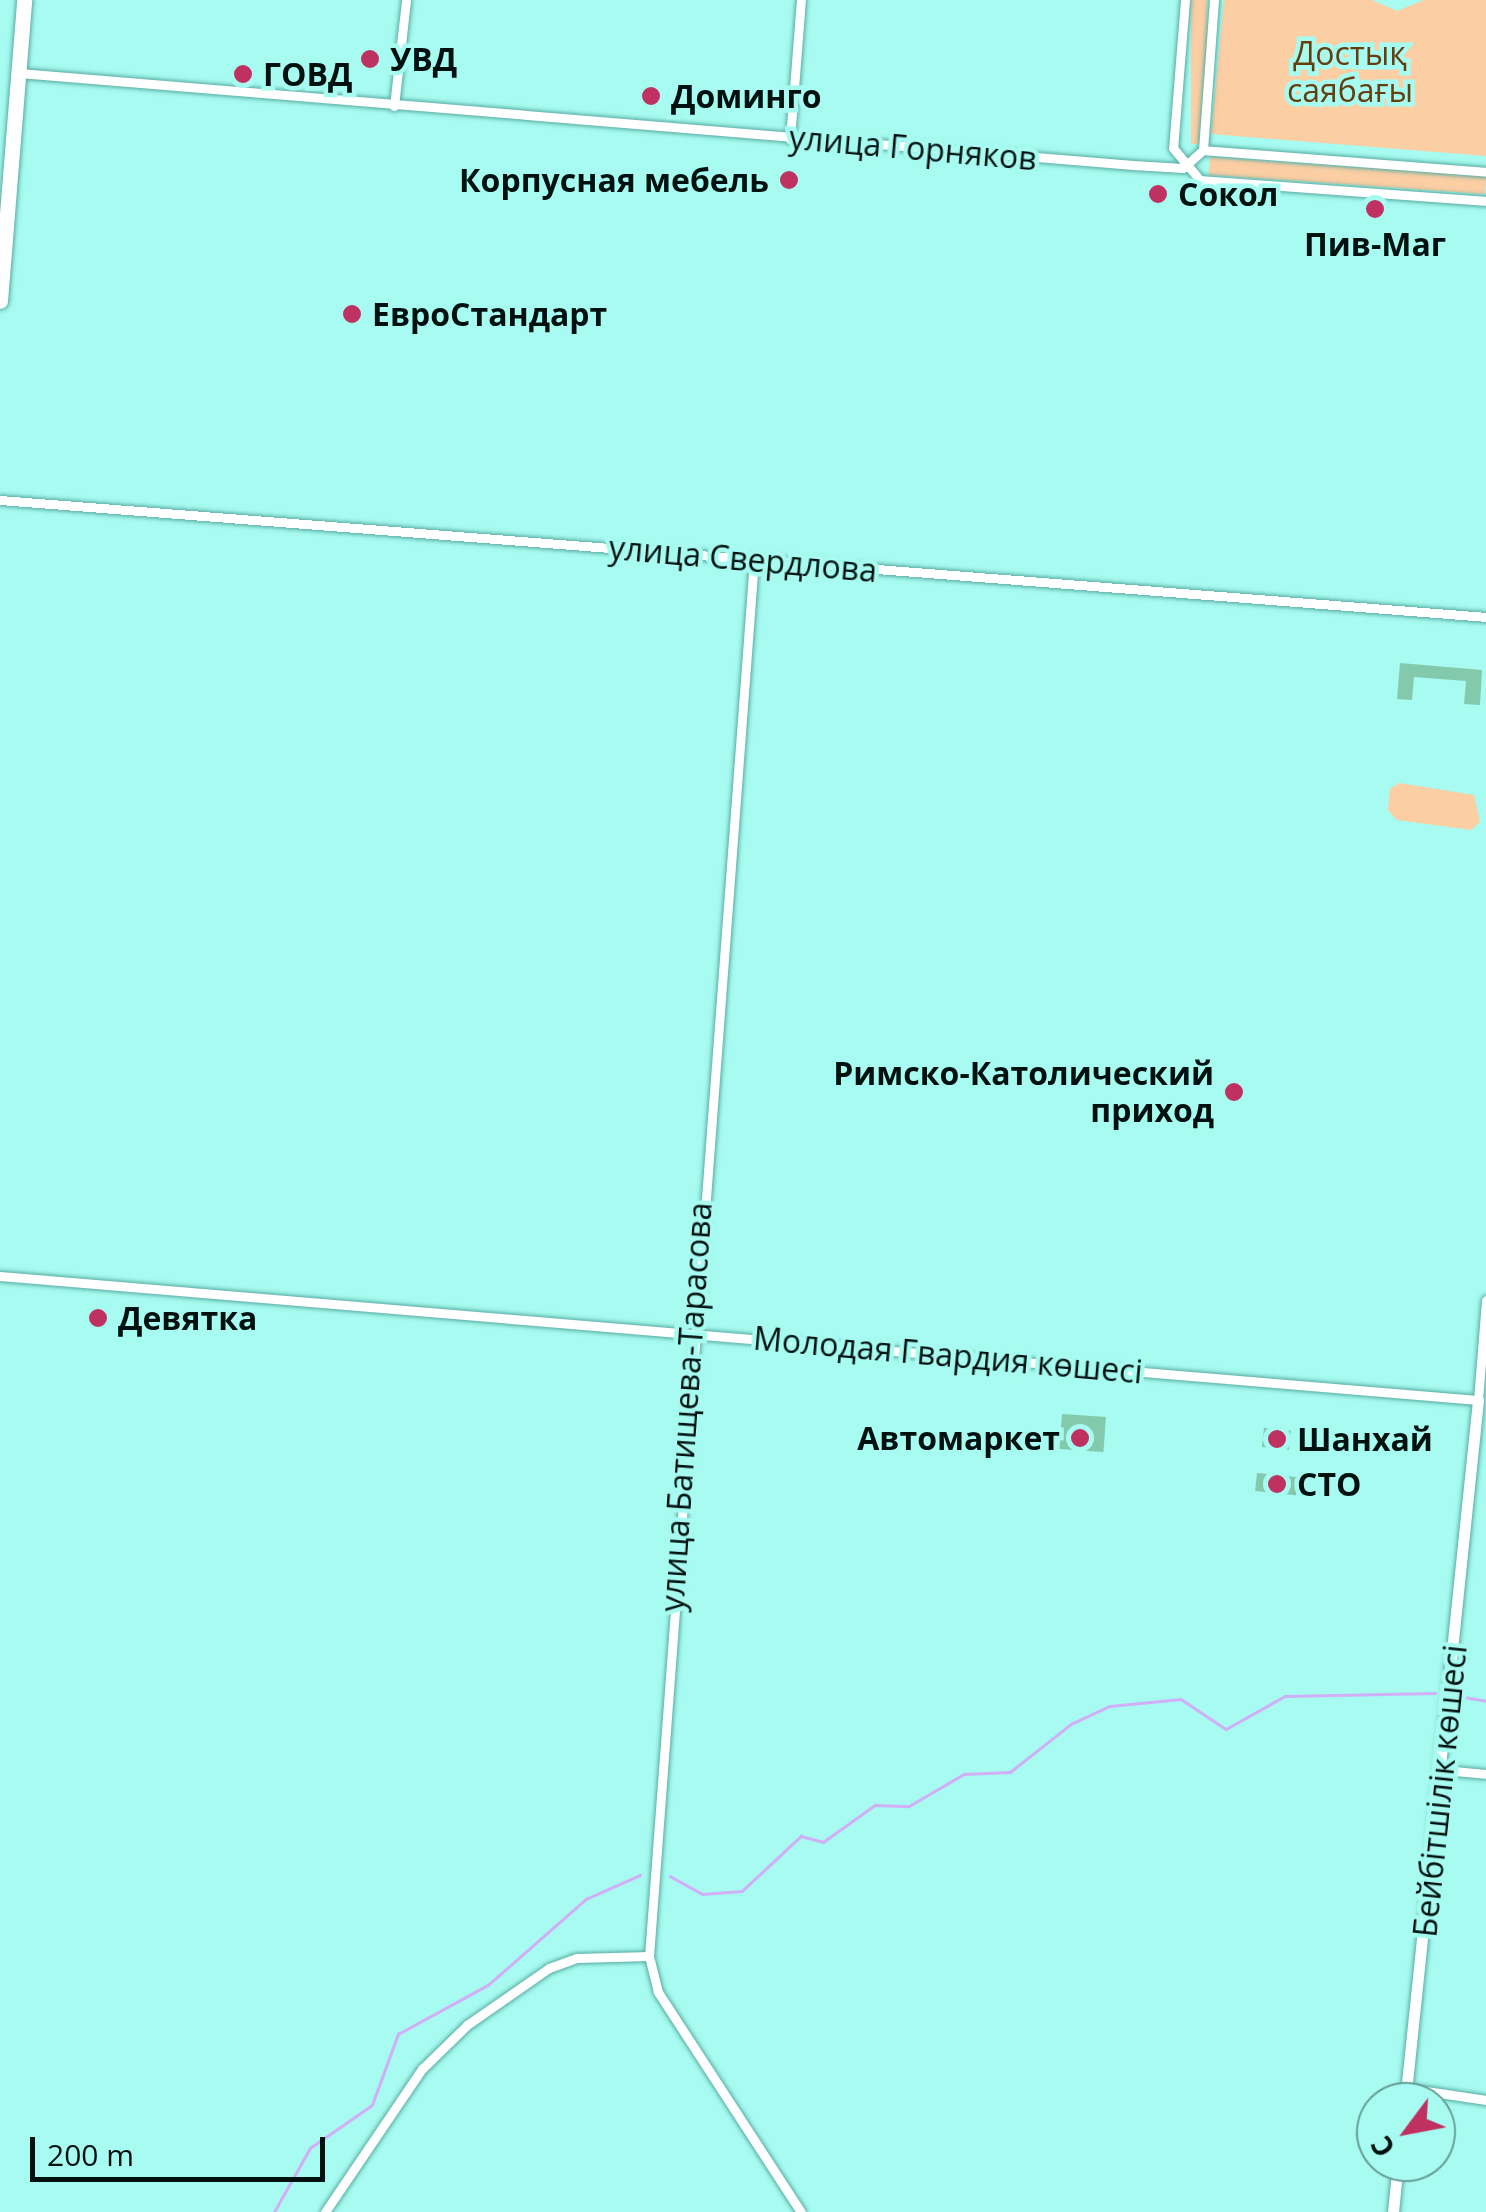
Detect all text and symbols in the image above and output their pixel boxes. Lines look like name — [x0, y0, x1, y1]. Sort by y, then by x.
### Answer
park label: Достық саябағы — [1287, 35, 1413, 110]
place label: УВД — [390, 40, 457, 78]
marker: УВД — [359, 48, 381, 70]
place label: ГОВД — [263, 55, 352, 93]
marker: ГОВД — [232, 63, 254, 85]
place label: Доминго — [671, 77, 822, 115]
marker: Доминго — [640, 85, 662, 107]
street label: улица Горняков — [788, 118, 1038, 178]
place label: Корпусная мебель — [459, 161, 769, 199]
marker: Корпусная мебель — [778, 169, 800, 191]
place label: Сокол — [1178, 175, 1278, 213]
marker: Сокол — [1147, 183, 1169, 205]
marker: Пив-Маг — [1364, 198, 1386, 220]
place label: Пив-Маг — [1304, 225, 1446, 263]
place label: ЕвроСтандарт — [372, 295, 607, 333]
marker: ЕвроСтандарт — [341, 303, 363, 325]
street label: улица Свердлова — [607, 528, 879, 590]
place label: Римско-Католический приход — [833, 1055, 1214, 1130]
marker: Римско-Католический приход — [1223, 1081, 1245, 1103]
street label: улица Батищева-Тарасова — [653, 1201, 719, 1613]
place label: Девятка — [118, 1299, 257, 1337]
marker: Девятка — [87, 1307, 109, 1329]
street label: Молодая Гвардия көшесі — [752, 1319, 1144, 1391]
place label: Автомаркет — [857, 1419, 1060, 1457]
place label: Шанхай — [1297, 1420, 1433, 1458]
marker: Автомаркет — [1069, 1427, 1091, 1449]
marker: Шанхай — [1266, 1428, 1288, 1450]
place label: СТО — [1297, 1465, 1361, 1503]
marker: СТО — [1266, 1473, 1288, 1495]
street label: Бейбітшілік көшесі — [1406, 1643, 1474, 1939]
north arrow — [1356, 2082, 1456, 2182]
scale bar — [35, 2117, 330, 2179]
text: С — [1361, 2129, 1403, 2164]
text: 200 m — [47, 2134, 134, 2175]

